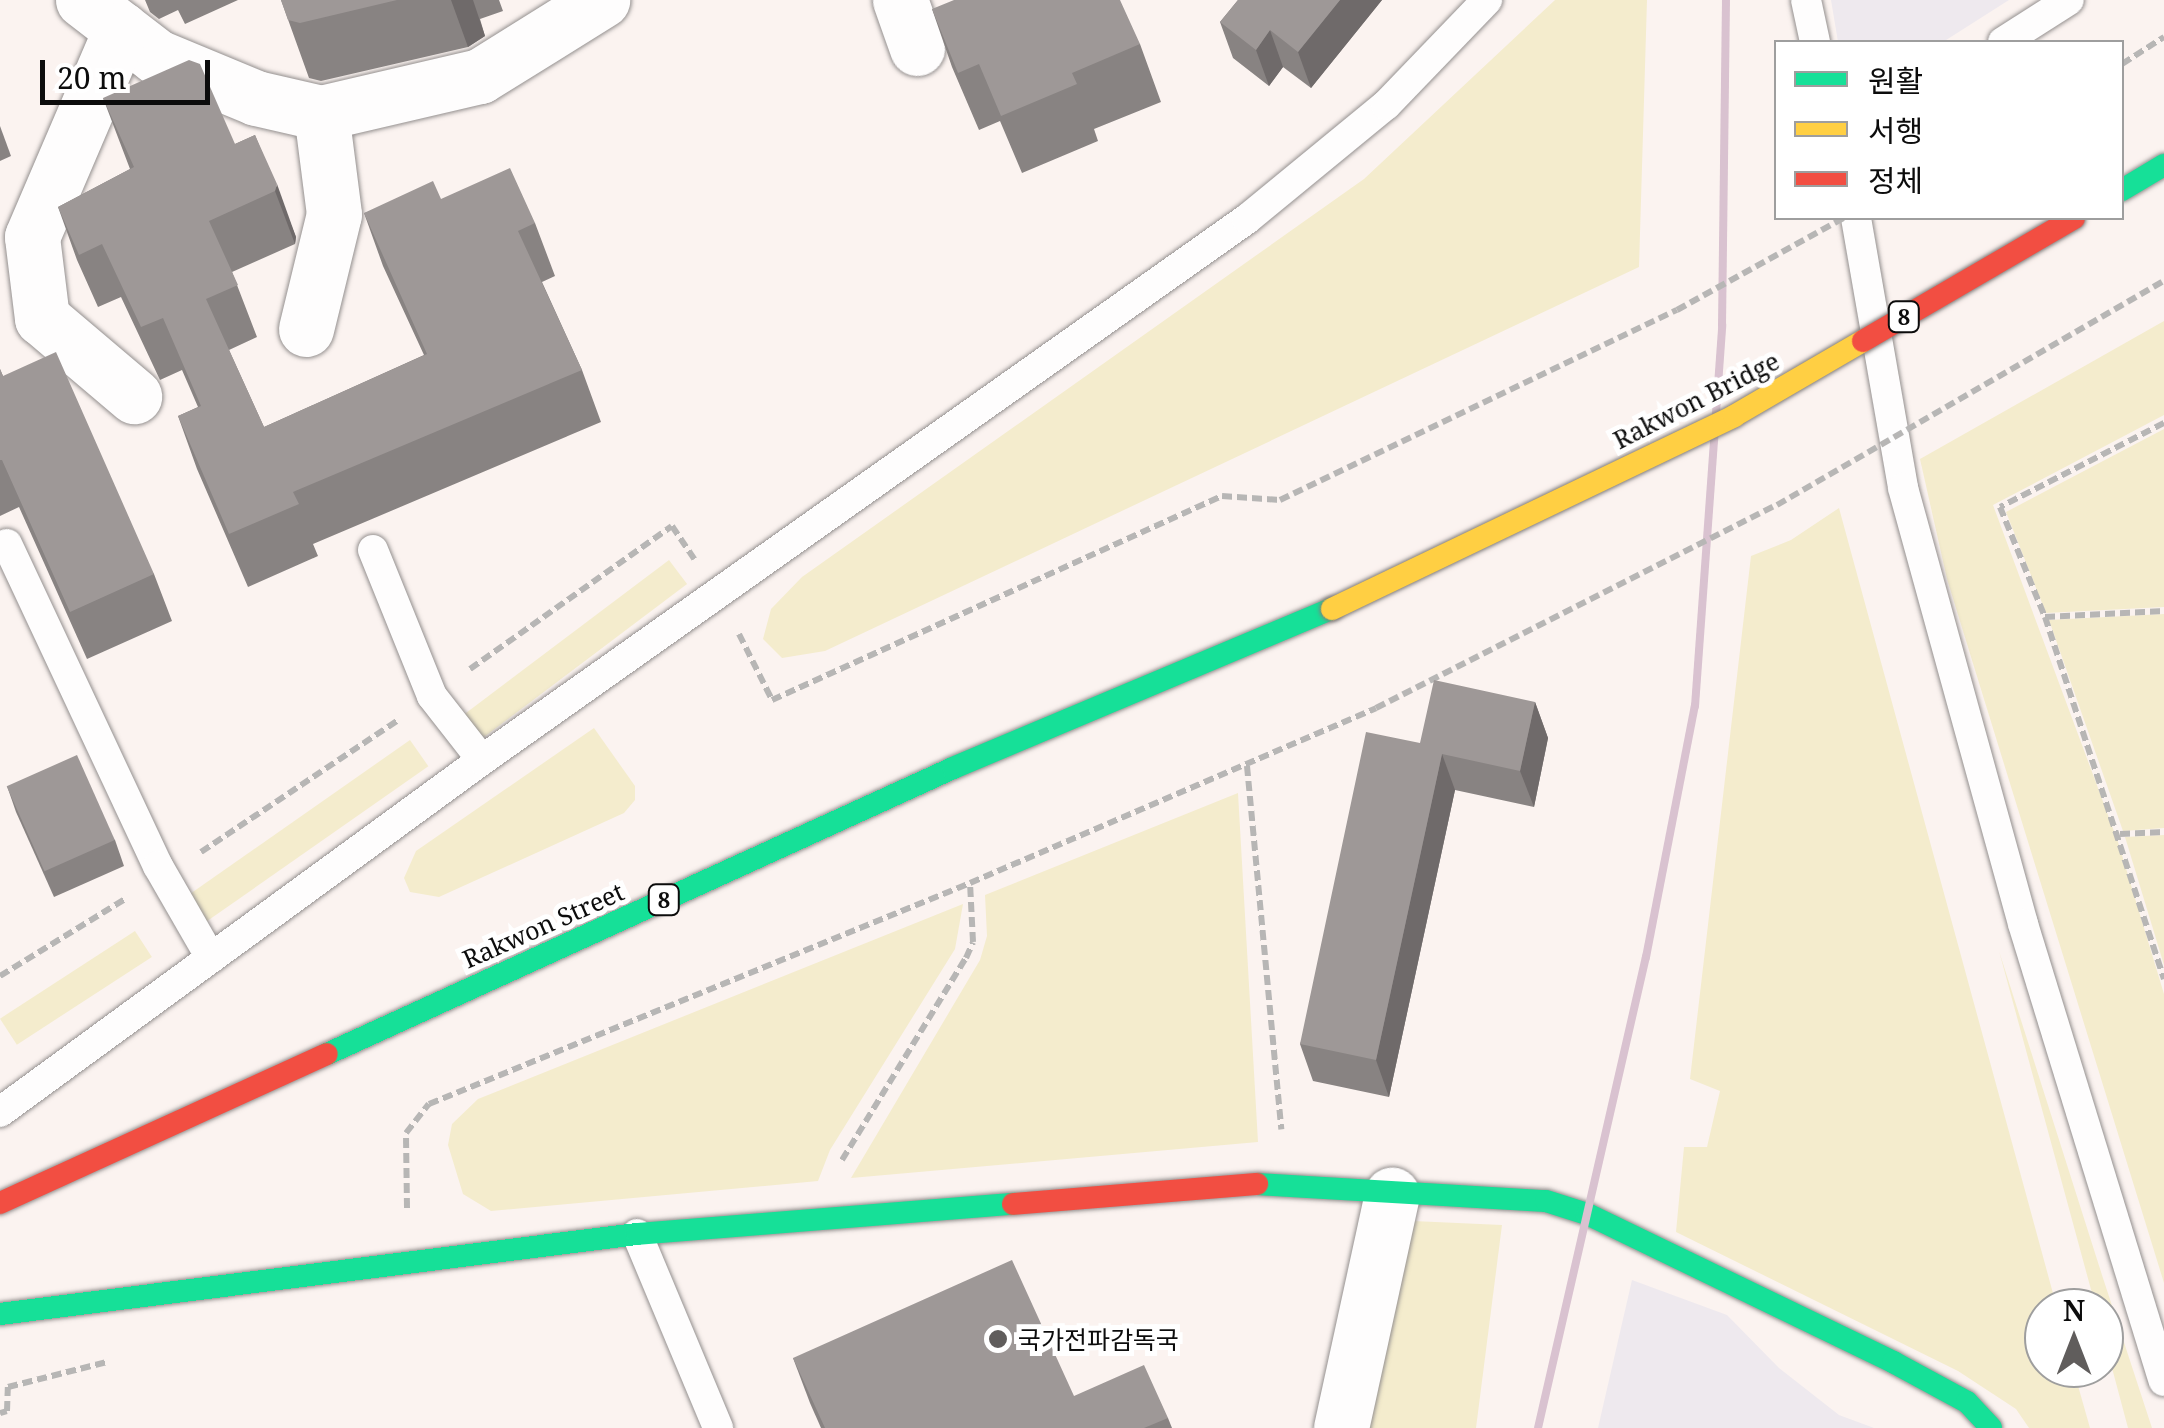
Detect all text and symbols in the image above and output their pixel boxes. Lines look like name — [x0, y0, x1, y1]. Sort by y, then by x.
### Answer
scale bar — [45, 40, 215, 102]
legend — [1774, 40, 2124, 220]
text: 20 m — [57, 57, 127, 98]
text: 원활 — [1868, 60, 1923, 101]
text: 서행 — [1868, 110, 1923, 151]
text: 정체 — [1868, 160, 1923, 201]
road number: 8 — [1886, 300, 1922, 334]
street label: Rakwon Bridge — [1608, 345, 1784, 455]
street label: Rakwon Street — [458, 876, 628, 974]
road number: 8 — [646, 883, 682, 917]
north arrow — [2024, 1288, 2124, 1388]
text: N — [2063, 1291, 2085, 1329]
place label: 국가전파감독국 — [1018, 1324, 1179, 1354]
marker: 국가전파감독국 — [987, 1328, 1009, 1350]

